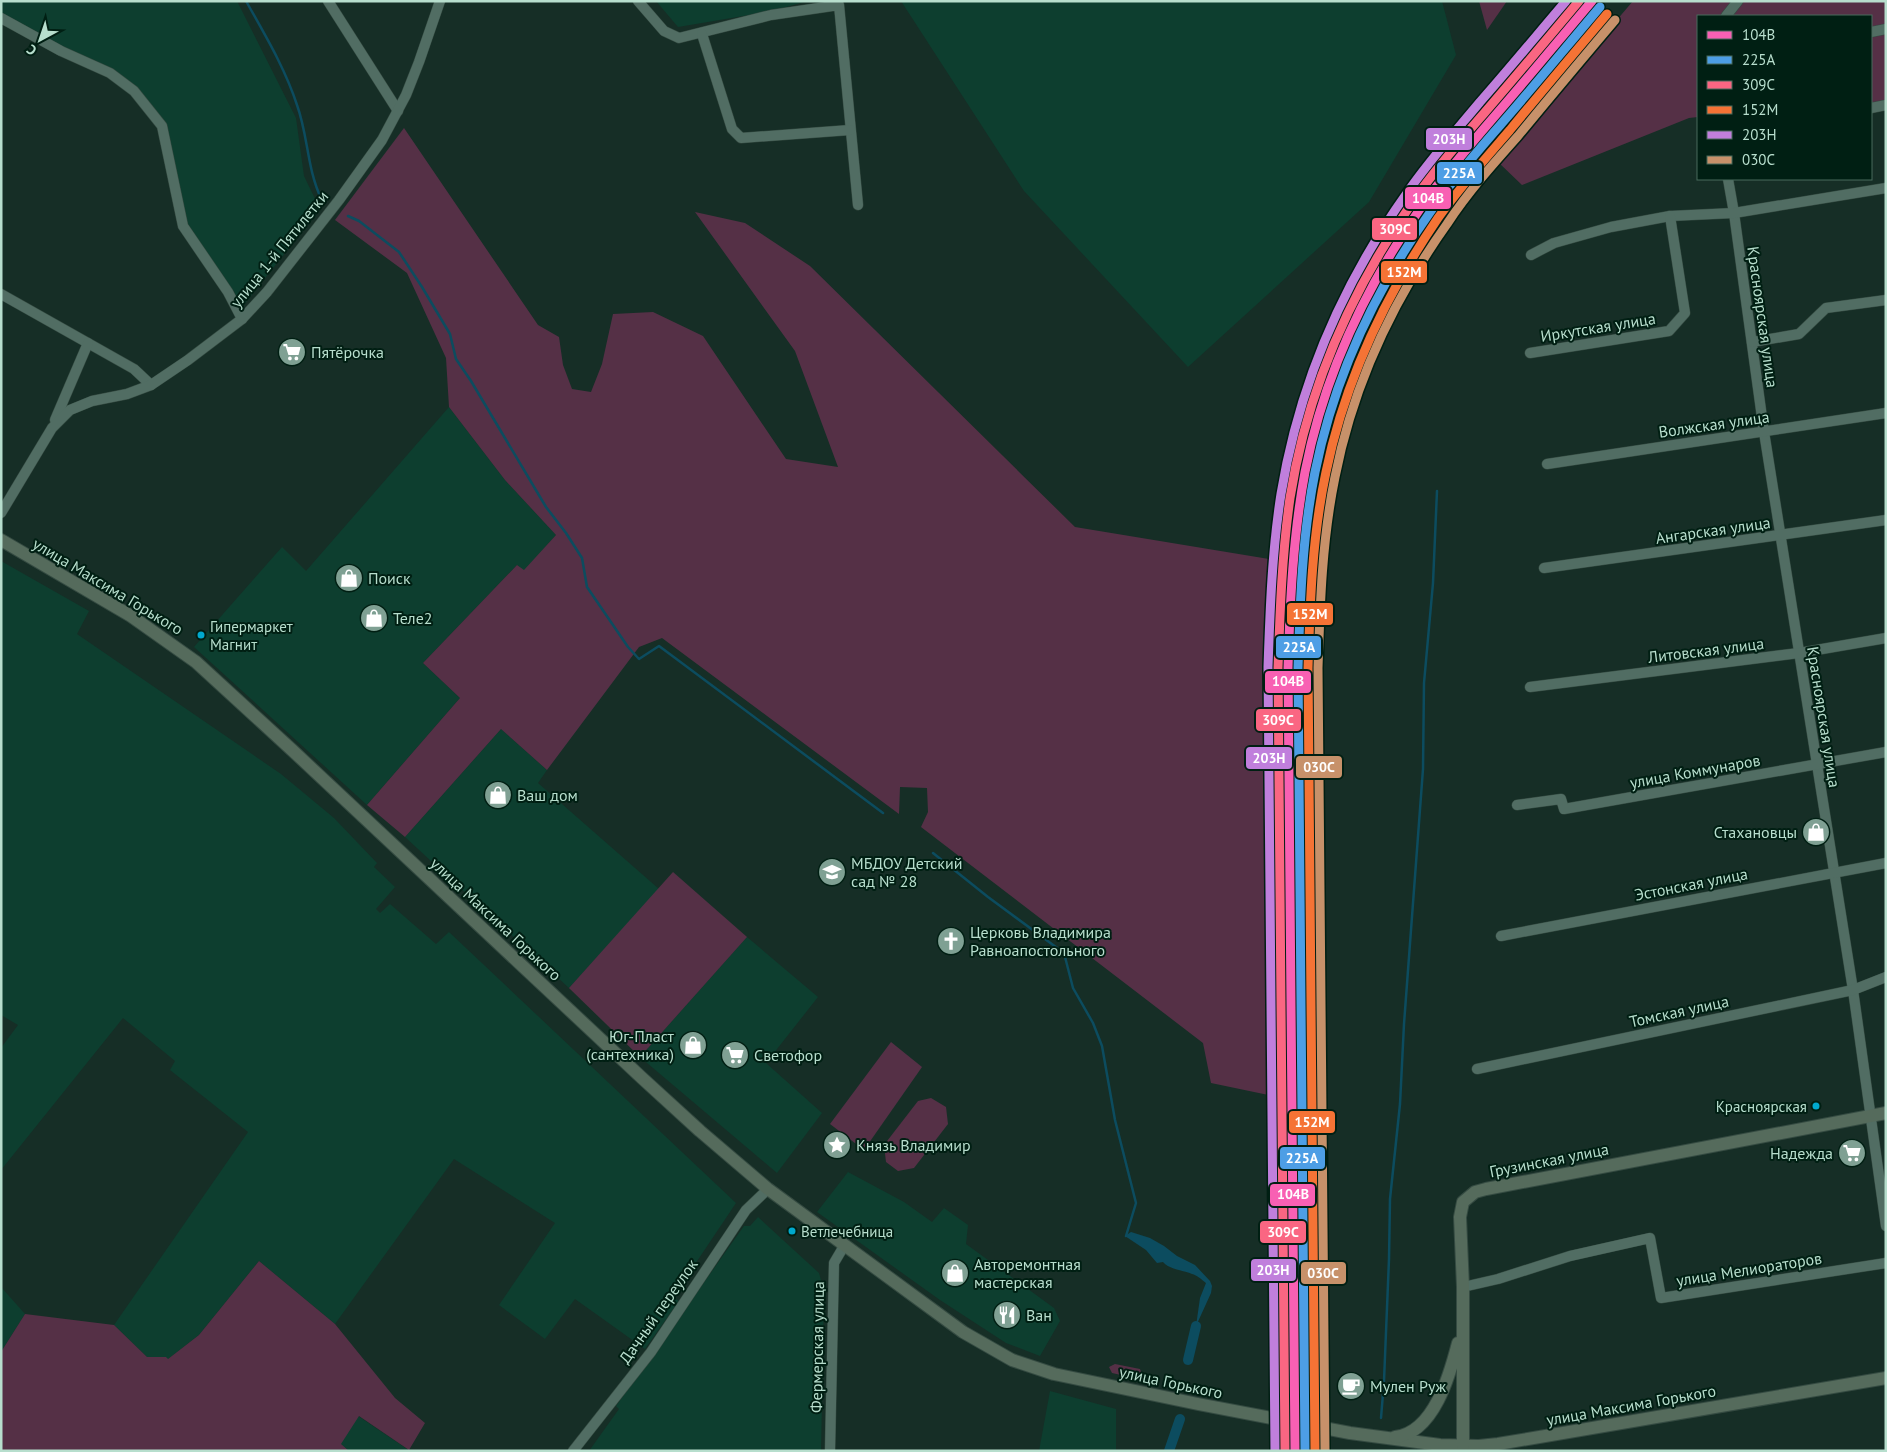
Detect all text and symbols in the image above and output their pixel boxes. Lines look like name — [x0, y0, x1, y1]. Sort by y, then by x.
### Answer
north arrow — [15, 15, 65, 65]
legend — [1697, 15, 1872, 180]
text: 104В — [1742, 25, 1775, 44]
text: С — [23, 40, 40, 59]
text: 225А — [1742, 50, 1776, 69]
text: 309С — [1742, 75, 1775, 94]
text: 152М — [1742, 100, 1778, 119]
text: 203Н — [1742, 125, 1777, 144]
line badge: 203Н — [1425, 127, 1473, 151]
text: 203Н — [1433, 130, 1465, 148]
text: 030C — [1742, 150, 1775, 169]
line badge: 225А — [1436, 161, 1483, 185]
text: 225А — [1443, 164, 1476, 182]
street label: улица 1-й Пятилетки — [226, 186, 332, 312]
line badge: 104В — [1404, 186, 1452, 210]
text: 104В — [1412, 189, 1444, 207]
line badge: 309С — [1371, 217, 1418, 241]
text: 309С — [1379, 220, 1411, 238]
street label: Красноярская улица — [1743, 245, 1783, 389]
line badge: 152М — [1380, 260, 1428, 284]
text: 152М — [1386, 263, 1422, 281]
street label: Иркутская улица — [1539, 308, 1657, 346]
supermarket icon: Пятёрочка — [277, 337, 307, 367]
place label: Пятёрочка — [311, 342, 384, 362]
street label: Волжская улица — [1657, 406, 1771, 442]
street label: Ангарская улица — [1654, 512, 1772, 548]
street label: улица Максима Горького — [29, 533, 187, 639]
shop icon: Поиск — [334, 563, 364, 593]
place label: Поиск — [368, 568, 411, 588]
line badge: 152М — [1286, 602, 1334, 626]
shop icon: Теле2 — [359, 603, 389, 633]
text: 152М — [1292, 605, 1328, 623]
place label: Теле2 — [393, 608, 433, 628]
place label: Гипермаркет Магнит — [210, 617, 293, 654]
marker: Гипермаркет Магнит — [196, 630, 206, 640]
street label: Литовская улица — [1646, 633, 1765, 667]
line badge: 225А — [1275, 635, 1322, 659]
text: 225А — [1283, 638, 1316, 656]
street label: Красноярская улица — [1803, 645, 1845, 789]
line badge: 104В — [1264, 670, 1312, 694]
text: 104В — [1272, 672, 1304, 690]
line badge: 309С — [1255, 708, 1302, 732]
text: 309С — [1262, 711, 1294, 729]
line badge: 203Н — [1245, 746, 1293, 770]
text: 203Н — [1253, 749, 1285, 767]
street label: улица Коммунаров — [1628, 750, 1762, 792]
line badge: 030C — [1295, 755, 1343, 779]
text: 030C — [1303, 758, 1335, 776]
shop icon: Ваш дом — [483, 780, 513, 810]
place label: Ваш дом — [517, 785, 578, 805]
shop icon: Стахановцы — [1801, 817, 1831, 847]
place label: Стахановцы — [1714, 822, 1797, 842]
street label: улица Максима Горького — [426, 853, 566, 985]
place label: МБДОУ Детский сад № 28 — [851, 853, 962, 891]
school or university icon: МБДОУ Детский сад № 28 — [817, 857, 847, 887]
street label: Эстонская улица — [1633, 863, 1749, 905]
place label: Церковь Владимира Равноапостольного — [970, 922, 1111, 960]
church icon: Церковь Владимира Равноапостольного — [936, 926, 966, 956]
street label: Томская улица — [1627, 991, 1731, 1031]
place label: Юг-Пласт (сантехника) — [586, 1026, 675, 1064]
shop icon: Юг-Пласт (сантехника) — [678, 1030, 708, 1060]
supermarket icon: Светофор — [720, 1040, 750, 1070]
place label: Светофор — [754, 1045, 822, 1065]
place label: Красноярская — [1716, 1097, 1807, 1116]
marker: Красноярская — [1811, 1101, 1821, 1111]
line badge: 152М — [1288, 1110, 1336, 1134]
text: 152М — [1294, 1113, 1330, 1131]
place icon: Князь Владимир — [822, 1130, 852, 1160]
place label: Князь Владимир — [856, 1135, 971, 1155]
supermarket icon: Надежда — [1837, 1138, 1867, 1168]
street label: Грузинская улица — [1488, 1139, 1610, 1181]
place label: Надежда — [1770, 1143, 1833, 1163]
line badge: 225А — [1279, 1146, 1326, 1170]
text: 225А — [1286, 1149, 1319, 1167]
line badge: 104В — [1269, 1183, 1316, 1207]
text: 104В — [1277, 1185, 1309, 1203]
line badge: 309С — [1259, 1220, 1307, 1244]
place label: Ветлечебница — [801, 1222, 893, 1241]
text: 309С — [1267, 1223, 1299, 1241]
marker: Ветлечебница — [787, 1226, 797, 1236]
street label: улица Мелиораторов — [1675, 1248, 1823, 1290]
street label: Дачный переулок — [614, 1254, 702, 1367]
place label: Авторемонтная мастерская — [974, 1254, 1081, 1292]
shop icon: Авторемонтная мастерская — [940, 1258, 970, 1288]
line badge: 203Н — [1250, 1258, 1297, 1282]
text: 203Н — [1257, 1261, 1289, 1279]
line badge: 030C — [1300, 1261, 1347, 1285]
text: 030C — [1307, 1264, 1339, 1282]
street label: Фермерская улица — [806, 1281, 828, 1413]
restaurant icon: Ван — [992, 1300, 1022, 1330]
place label: Ван — [1026, 1305, 1052, 1325]
street label: улица Горького — [1117, 1361, 1225, 1403]
cafe icon: Мулен Руж — [1336, 1371, 1366, 1401]
place label: Мулен Руж — [1370, 1376, 1446, 1396]
street label: улица Максима Горького — [1545, 1380, 1717, 1430]

